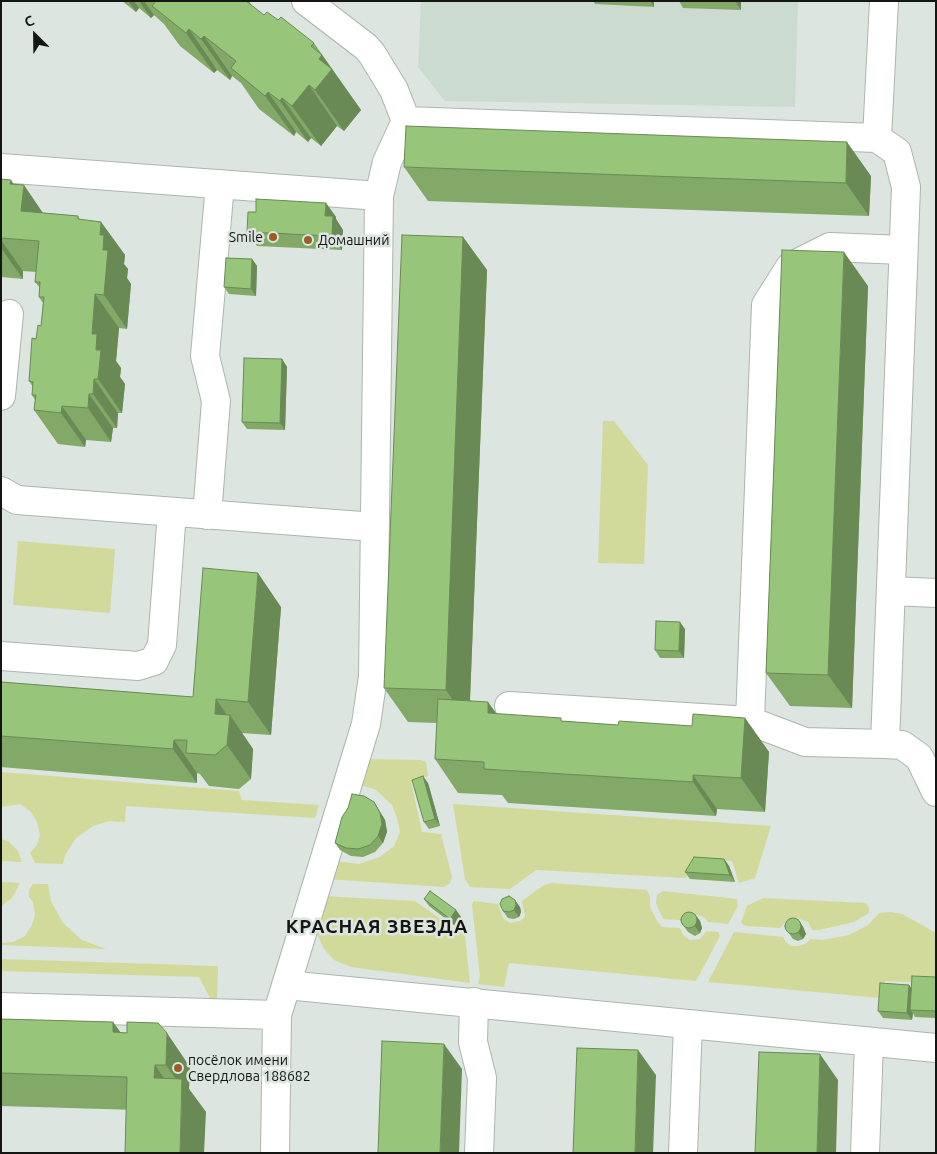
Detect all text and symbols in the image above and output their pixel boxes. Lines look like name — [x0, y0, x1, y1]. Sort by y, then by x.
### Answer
north arrow — [10, 10, 60, 60]
text: С — [22, 12, 36, 30]
place label: Smile — [229, 229, 263, 245]
marker: Smile — [267, 231, 279, 243]
place label: Домашний — [318, 232, 389, 248]
marker: Домашний — [302, 234, 314, 246]
district label: КРАСНАЯ ЗВЕЗДА — [284, 916, 470, 938]
place label: посёлок имени Свердлова 188682 — [188, 1052, 311, 1084]
marker: посёлок имени Свердлова 188682 — [172, 1062, 184, 1074]

